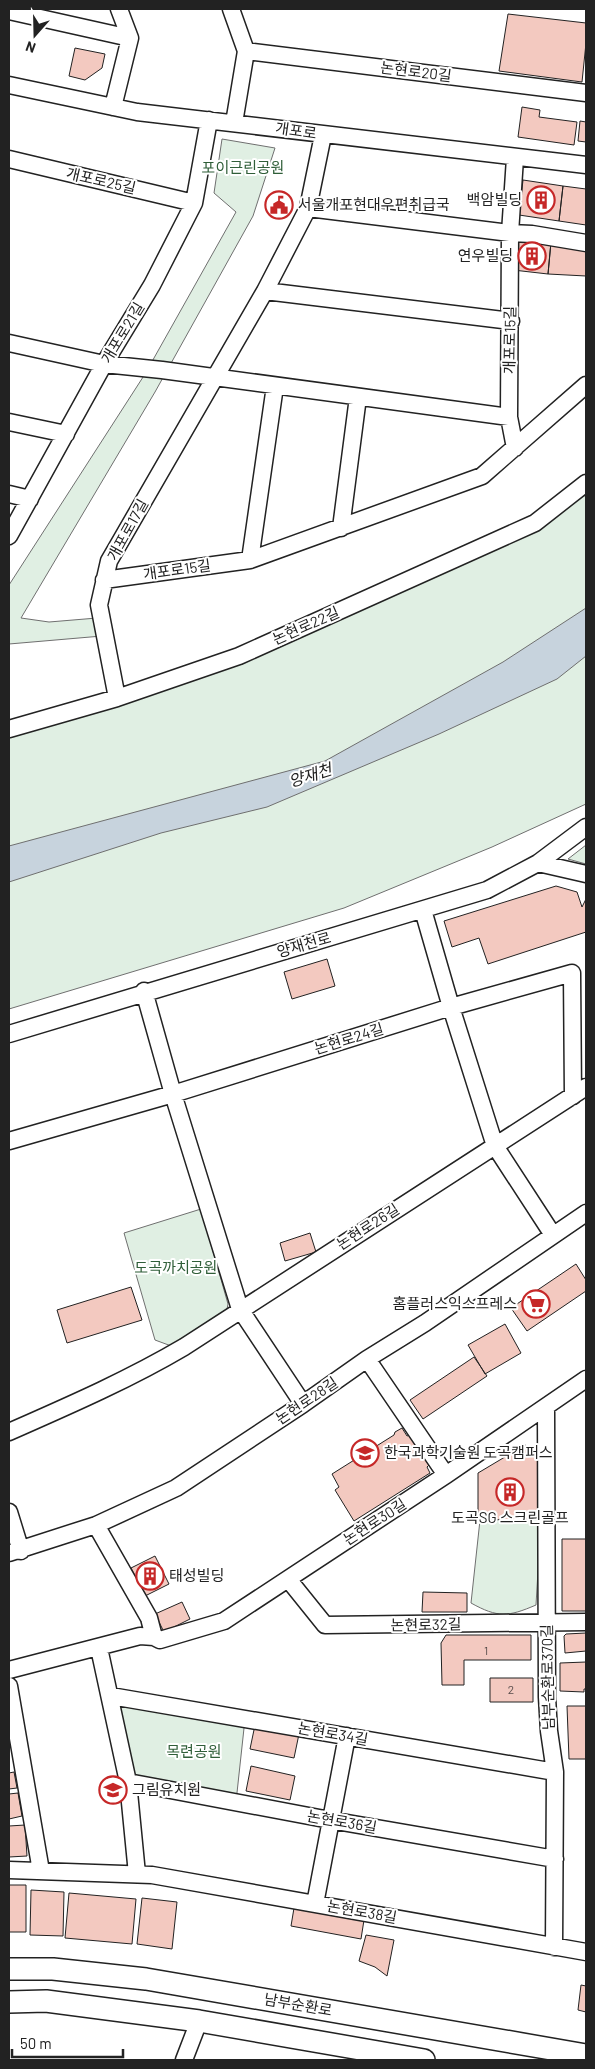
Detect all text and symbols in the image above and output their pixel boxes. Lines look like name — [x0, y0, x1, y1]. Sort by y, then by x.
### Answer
north arrow — [10, 10, 60, 60]
text: N — [23, 38, 38, 57]
street label: 논현로20길 — [379, 58, 453, 84]
street label: 개포로 — [274, 118, 318, 142]
park label: 포이근린공원 — [202, 158, 284, 176]
street label: 개포로25길 — [65, 163, 138, 197]
building icon: 백암빌딩 — [526, 185, 556, 215]
public building icon: 서울개포현대우편취급국 — [264, 190, 294, 220]
place label: 백암빌딩 — [467, 190, 522, 208]
place label: 서울개포현대우편취급국 — [298, 195, 450, 213]
building icon: 연우빌딩 — [517, 241, 547, 271]
place label: 연우빌딩 — [458, 246, 513, 264]
street label: 개포로21길 — [97, 299, 147, 366]
street label: 개포로15길 — [499, 306, 519, 374]
street label: 개포로17길 — [103, 496, 151, 563]
street label: 개포로15길 — [142, 555, 212, 583]
street label: 논현로22길 — [269, 602, 342, 648]
water label: 양재천 — [286, 758, 336, 790]
street label: 양재천로 — [275, 928, 333, 960]
street label: 논현로24길 — [312, 1019, 386, 1057]
street label: 논현로26길 — [333, 1199, 402, 1253]
park label: 도곡까치공원 — [135, 1258, 217, 1276]
supermarket icon: 홈플러스익스프레스 — [521, 1289, 551, 1319]
place label: 홈플러스익스프레스 — [393, 1294, 517, 1312]
street label: 논현로28길 — [272, 1373, 341, 1428]
school or university icon: 한국과학기술원 도곡캠퍼스 — [350, 1438, 380, 1468]
place label: 한국과학기술원 도곡캠퍼스 — [384, 1443, 553, 1461]
building icon: 도곡SG 스크린골프 — [495, 1477, 525, 1507]
street label: 논현로30길 — [340, 1494, 409, 1548]
place label: 도곡SG 스크린골프 — [451, 1508, 569, 1526]
building icon: 태성빌딩 — [135, 1561, 165, 1591]
place label: 태성빌딩 — [169, 1566, 224, 1584]
street label: 논현로32길 — [390, 1614, 462, 1634]
street label: 남부순환로370길 — [537, 1624, 557, 1730]
house number: 1 — [484, 1643, 488, 1657]
house number: 2 — [508, 1682, 514, 1696]
street label: 논현로34길 — [297, 1718, 370, 1748]
park label: 목련공원 — [166, 1742, 222, 1760]
school or university icon: 그림유치원 — [98, 1775, 128, 1805]
place label: 그림유치원 — [132, 1780, 201, 1798]
street label: 논현로36길 — [306, 1806, 379, 1836]
street label: 논현로38길 — [326, 1896, 399, 1926]
street label: 남부순환로 — [263, 1989, 334, 2019]
scale bar — [12, 2026, 124, 2058]
text: 50 m — [20, 2034, 52, 2052]

